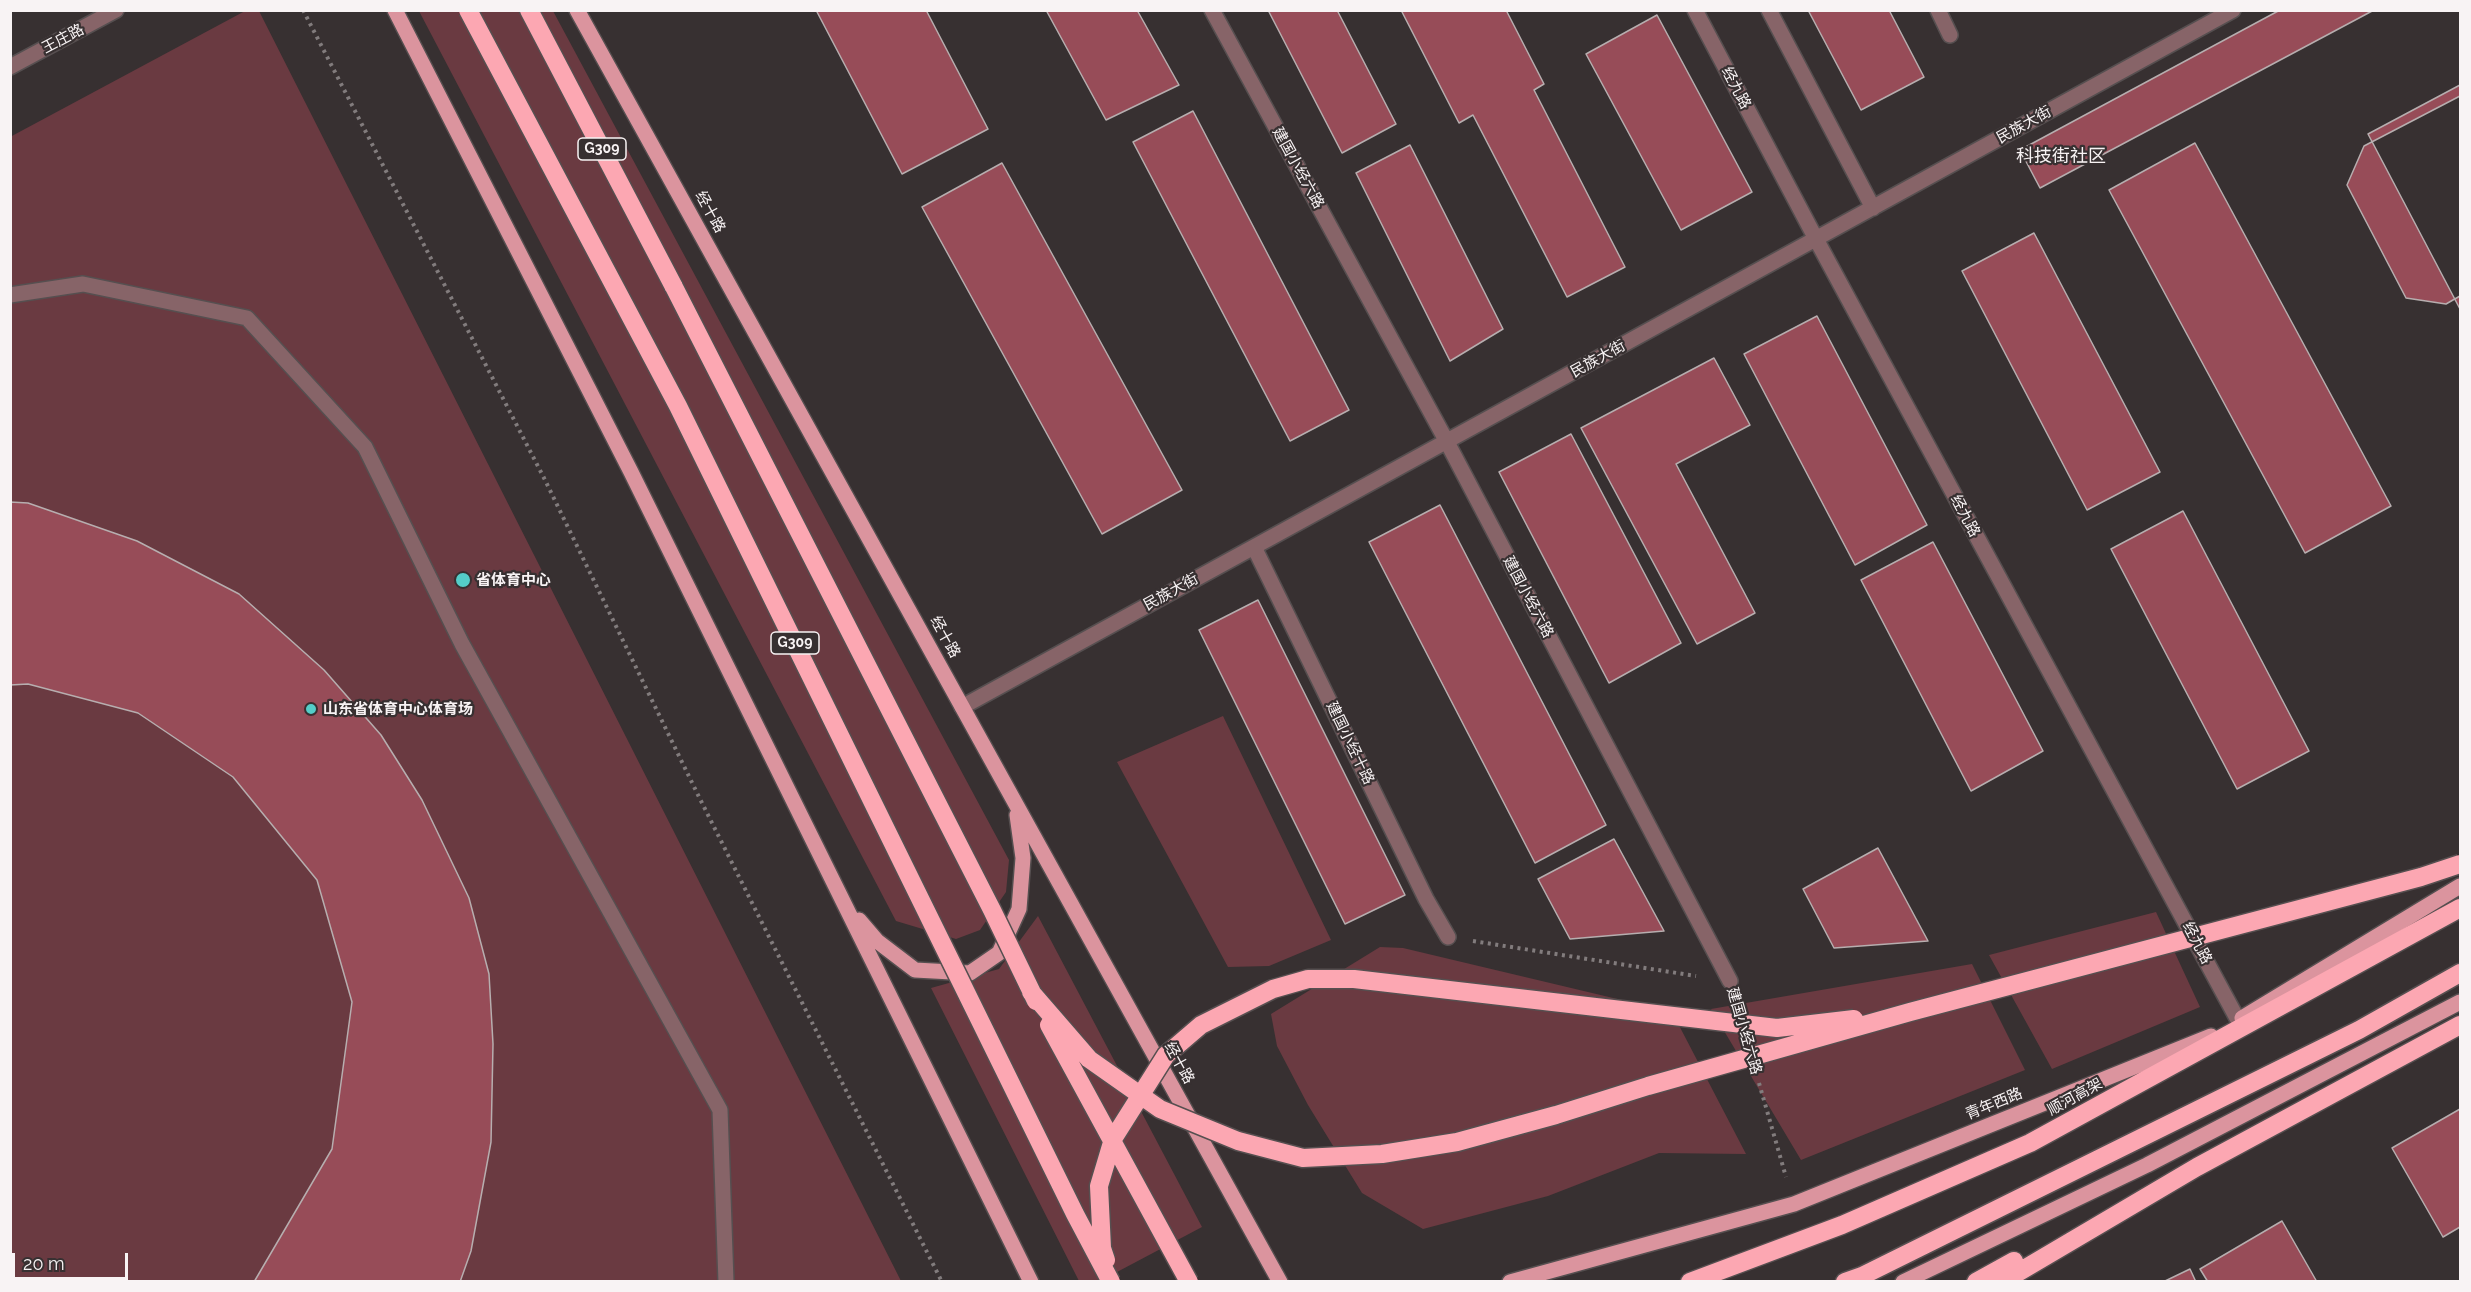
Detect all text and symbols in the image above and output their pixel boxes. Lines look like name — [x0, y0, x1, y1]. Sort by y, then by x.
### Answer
street label: 王庄路 — [39, 20, 87, 58]
street label: 经九路 — [1717, 64, 1755, 112]
street label: 民族大街 — [1993, 103, 2055, 147]
street label: 建国小经六路 — [1268, 124, 1328, 212]
road number: G309 — [578, 138, 626, 160]
district label: 科技街社区 — [2016, 146, 2106, 168]
street label: 经十路 — [691, 188, 729, 236]
street label: 民族大街 — [1567, 337, 1629, 381]
street label: 经九路 — [1946, 492, 1984, 540]
street label: 建国小经六路 — [1499, 553, 1557, 641]
street label: 民族大街 — [1140, 570, 1202, 614]
marker: 省体育中心 — [454, 571, 472, 589]
place label: 省体育中心 — [476, 571, 551, 589]
street label: 经十路 — [926, 613, 964, 661]
road number: G309 — [771, 632, 819, 654]
street label: 建国小经十路 — [1322, 699, 1378, 787]
place label: 山东省体育中心体育场 — [323, 700, 473, 718]
marker: 山东省体育中心体育场 — [304, 702, 318, 716]
street label: 经九路 — [2178, 919, 2216, 967]
street label: 建国小经六路 — [1723, 985, 1765, 1077]
street label: 经十路 — [1160, 1039, 1198, 1087]
street label: 顺河高架 — [2044, 1075, 2106, 1119]
street label: 青年西路 — [1963, 1084, 2025, 1124]
scale bar — [15, 1241, 130, 1279]
text: 20 m — [23, 1253, 65, 1274]

